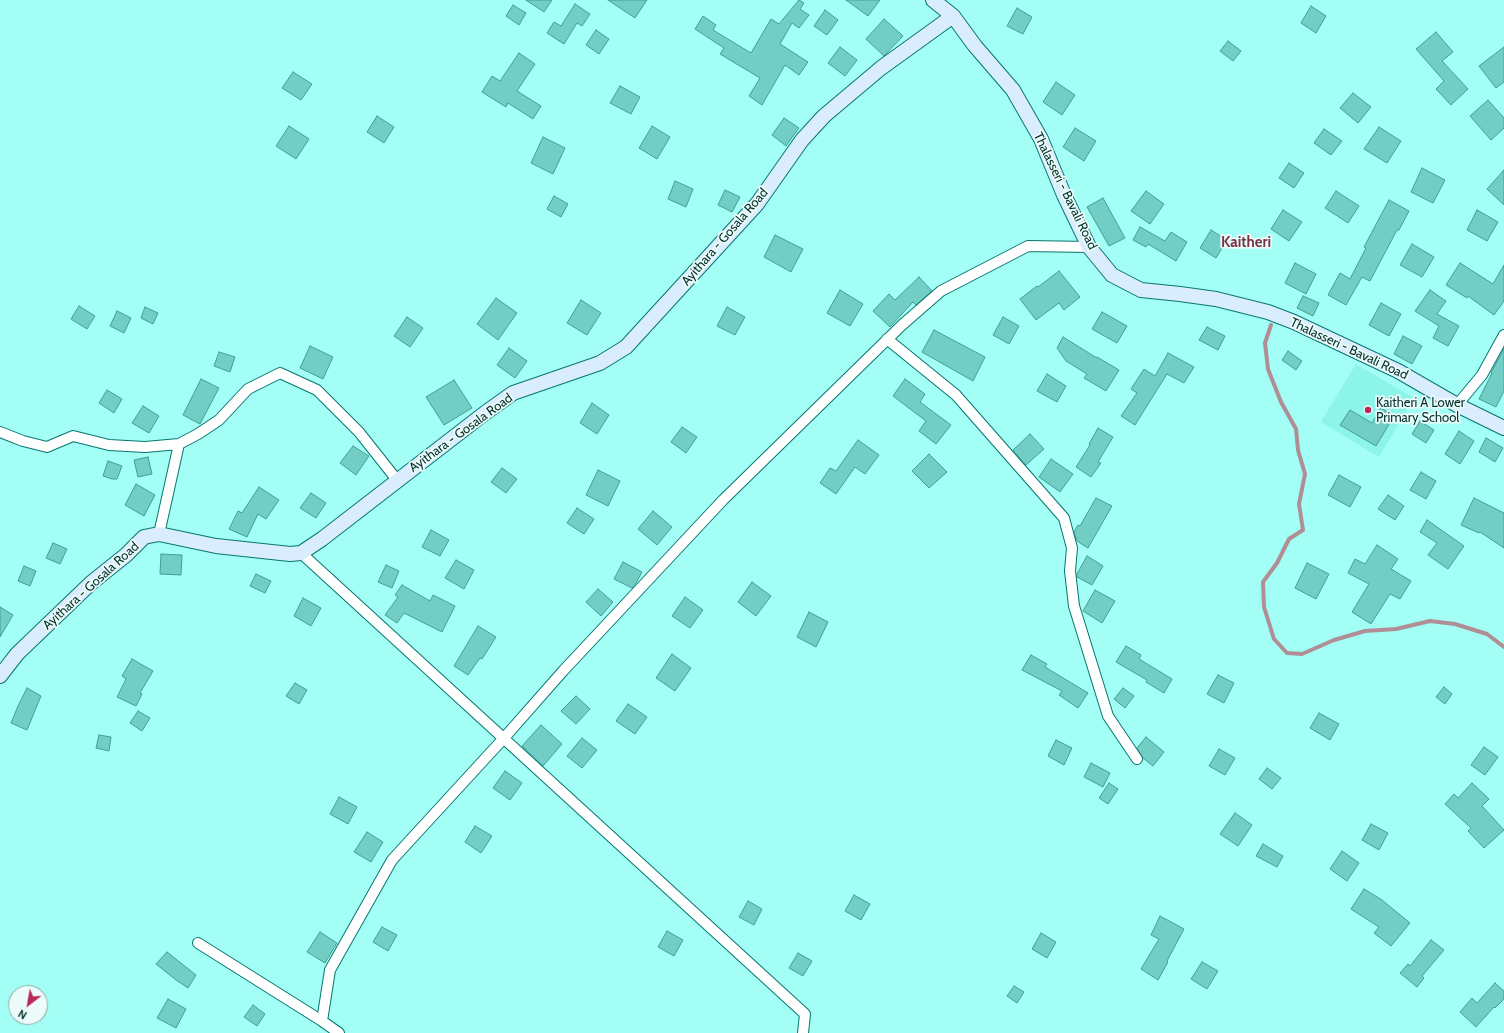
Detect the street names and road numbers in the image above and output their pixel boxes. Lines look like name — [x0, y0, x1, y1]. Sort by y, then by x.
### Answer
street label: Thalasseri - Bavali Road — [1030, 130, 1100, 252]
street label: Ayithara - Gosala Road — [678, 185, 772, 289]
street label: Thalasseri - Bavali Road — [1288, 315, 1410, 383]
street label: Ayithara - Gosala Road — [406, 390, 516, 476]
street label: Ayithara - Gosala Road — [40, 539, 142, 633]

